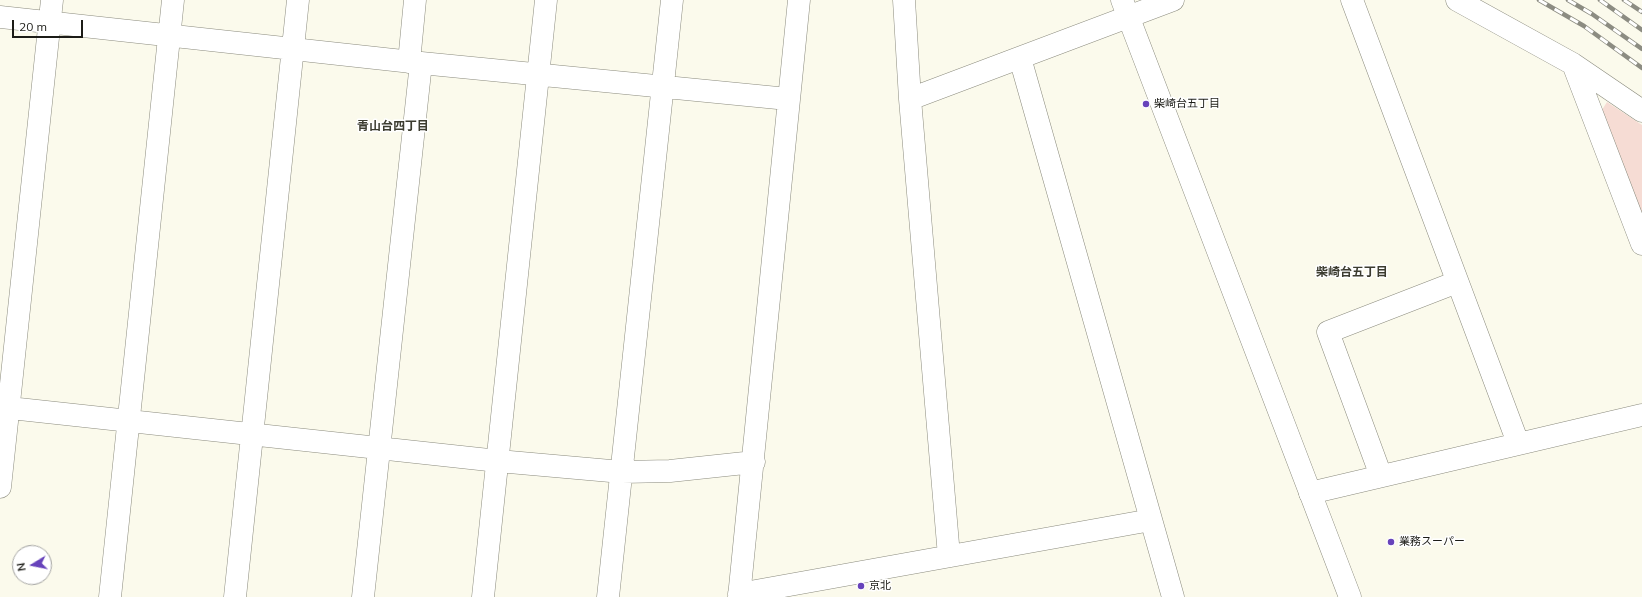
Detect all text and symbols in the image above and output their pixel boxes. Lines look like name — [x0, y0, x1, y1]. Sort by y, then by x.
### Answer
scale bar — [14, 12, 85, 38]
text: 20 m — [19, 19, 47, 34]
place label: 柴崎台五丁目 — [1154, 97, 1220, 111]
marker: 柴崎台五丁目 — [1141, 99, 1151, 109]
district label: 青山台四丁目 — [357, 119, 429, 133]
district label: 柴崎台五丁目 — [1316, 265, 1388, 279]
place label: 業務スーパー — [1399, 535, 1465, 549]
marker: 業務スーパー — [1386, 537, 1396, 547]
north arrow — [12, 545, 52, 585]
text: N — [14, 562, 29, 572]
place label: 京北 — [869, 579, 891, 593]
marker: 京北 — [856, 581, 866, 591]

